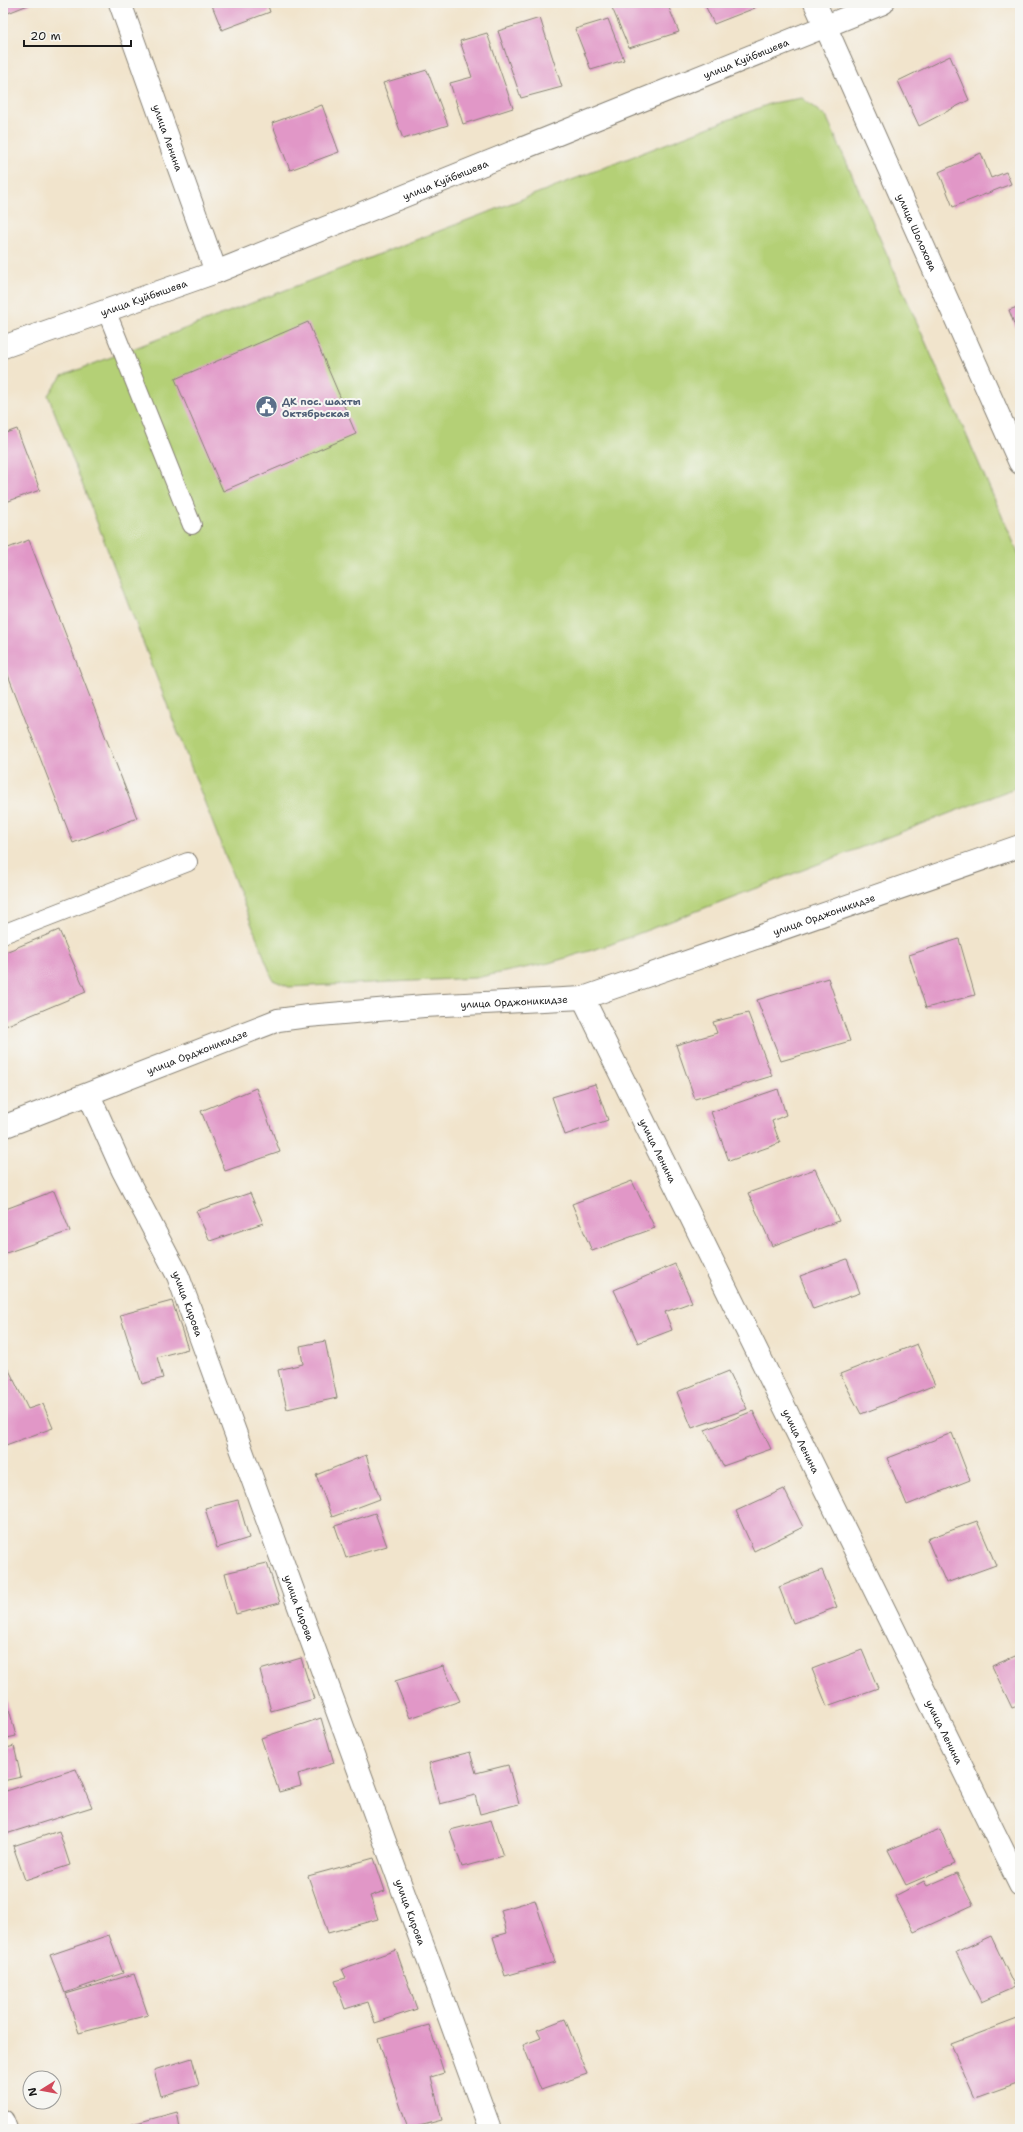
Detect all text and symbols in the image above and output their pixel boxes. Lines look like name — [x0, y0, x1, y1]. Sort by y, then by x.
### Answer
scale bar — [24, 22, 131, 48]
text: 20 m — [30, 28, 61, 44]
street label: улица Куйбышева — [701, 35, 791, 82]
street label: улица Ленина — [150, 103, 186, 174]
street label: улица Куйбышева — [401, 157, 491, 203]
street label: улица Шолохова — [894, 192, 940, 274]
street label: улица Куйбышева — [99, 276, 190, 319]
public building icon: ДК пос. шахты Октябрьская — [253, 394, 279, 420]
place label: ДК пос. шахты Октябрьская — [282, 395, 361, 420]
street label: улица Орджоникидзе — [771, 891, 877, 938]
street label: улица Орджоникидзе — [460, 993, 568, 1011]
street label: улица Орджоникидзе — [145, 1026, 250, 1078]
street label: улица Ленина — [636, 1116, 679, 1186]
street label: улица Кирова — [169, 1268, 206, 1339]
street label: улица Ленина — [779, 1407, 823, 1476]
street label: улица Кирова — [281, 1573, 317, 1643]
street label: улица Ленина — [923, 1698, 966, 1767]
street label: улица Кирова — [392, 1877, 428, 1948]
north arrow — [22, 2070, 62, 2110]
text: N — [24, 2086, 41, 2098]

